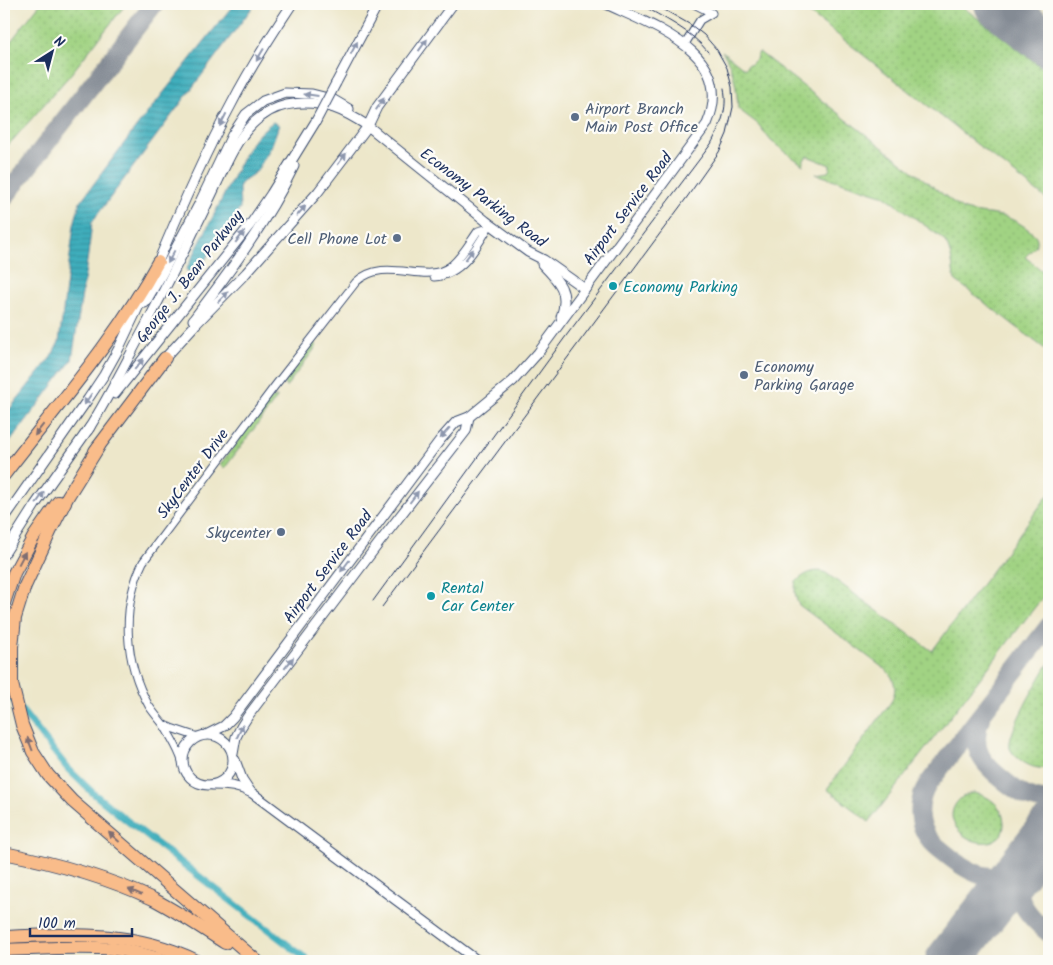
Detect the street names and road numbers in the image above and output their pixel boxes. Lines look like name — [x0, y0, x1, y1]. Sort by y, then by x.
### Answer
street label: Economy Parking Road — [414, 142, 553, 255]
street label: Airport Service Road — [577, 146, 680, 271]
street label: George J. Bean Parkway — [130, 205, 251, 349]
street label: SkyCenter Drive — [151, 424, 235, 524]
street label: Airport Service Road — [277, 504, 380, 629]

